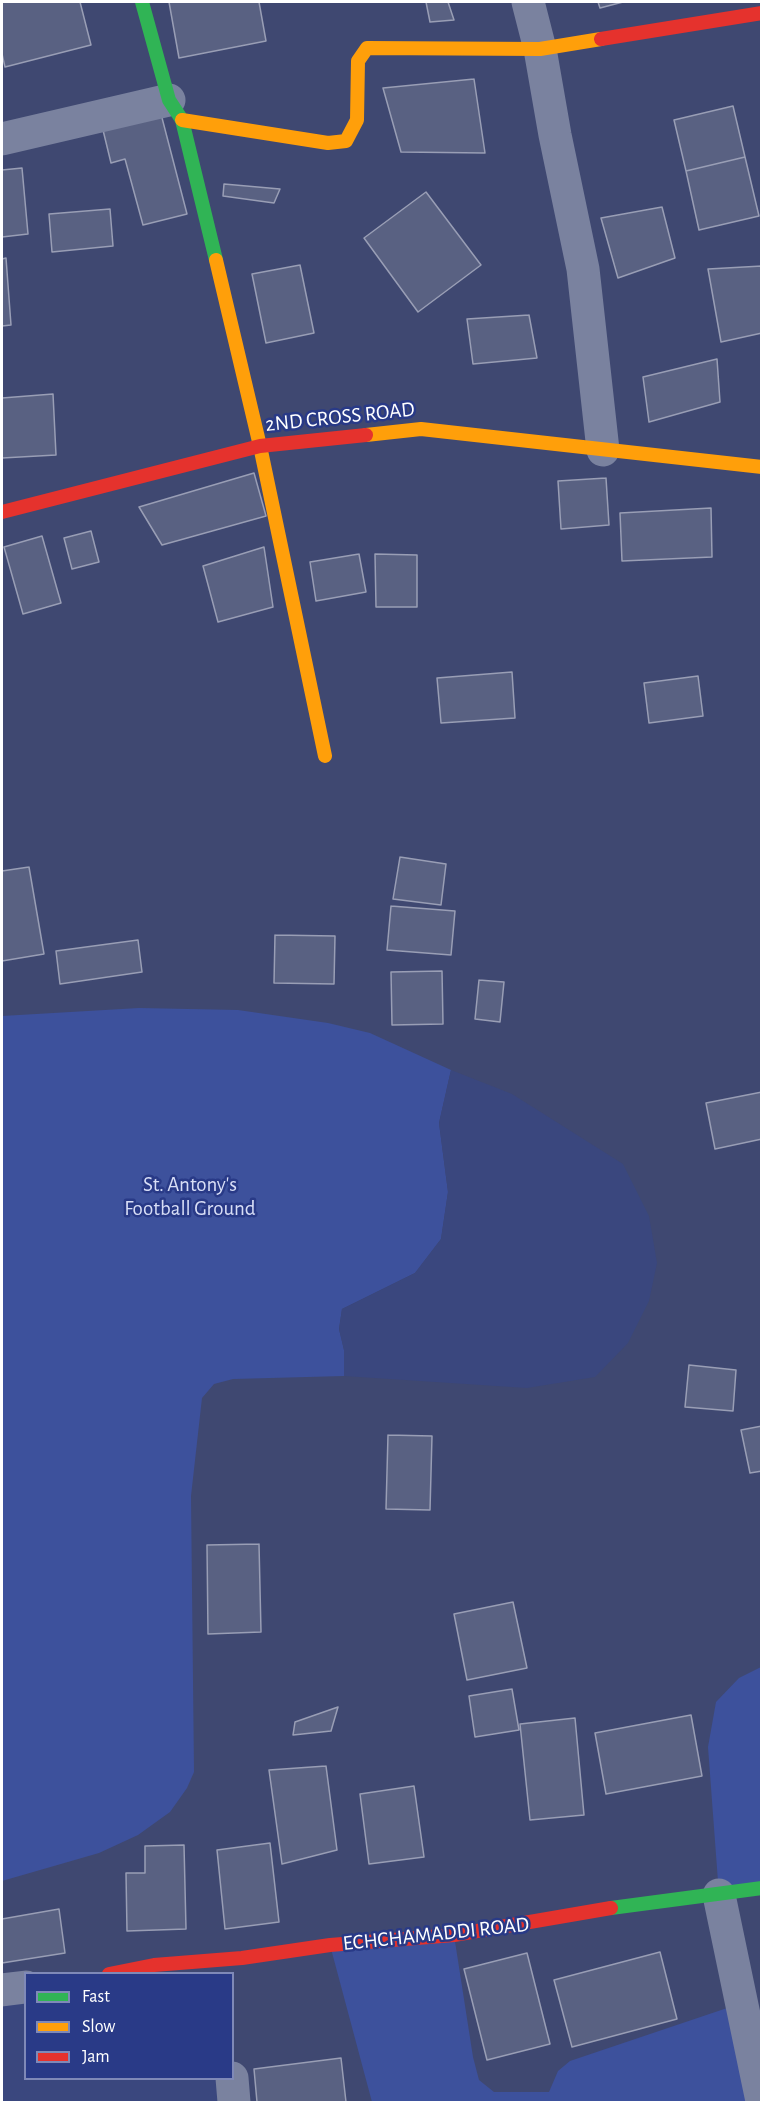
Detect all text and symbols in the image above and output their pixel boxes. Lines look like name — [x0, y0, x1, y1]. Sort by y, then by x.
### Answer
street label: 2ND CROSS ROAD — [264, 397, 416, 437]
park label: St. Antony's Football Ground — [124, 1172, 256, 1222]
street label: ECHCHAMADDI ROAD — [342, 1912, 530, 1956]
legend — [24, 1972, 234, 2080]
text: Fast — [82, 1988, 110, 2006]
text: Slow — [82, 2018, 115, 2036]
text: Jam — [82, 2048, 110, 2066]

